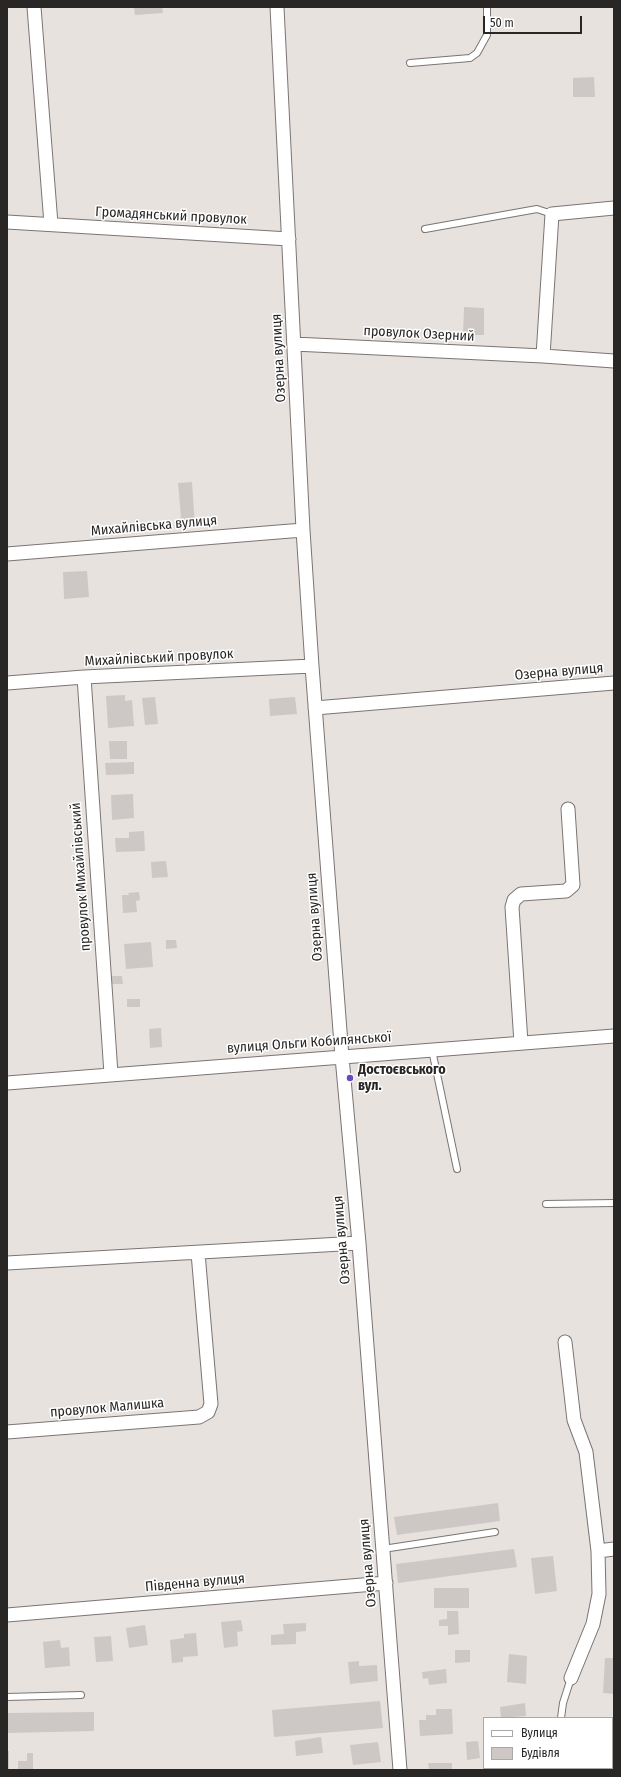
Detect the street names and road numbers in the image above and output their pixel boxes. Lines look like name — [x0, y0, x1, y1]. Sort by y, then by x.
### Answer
street label: Громадянський провулок — [95, 204, 247, 228]
street label: Озерна вулиця — [268, 313, 290, 403]
street label: провулок Озерний — [363, 323, 475, 345]
street label: Михайлівська вулиця — [90, 512, 218, 540]
street label: Михайлівський провулок — [84, 646, 234, 670]
street label: Озерна вулиця — [514, 660, 604, 684]
street label: провулок Михайлівський — [67, 802, 95, 952]
street label: Озерна вулиця — [304, 872, 326, 962]
street label: вулиця Ольги Кобилянської — [226, 1029, 392, 1057]
street label: Озерна вулиця — [330, 1195, 354, 1285]
street label: провулок Малишка — [49, 1395, 165, 1421]
street label: Озерна вулиця — [356, 1518, 380, 1608]
street label: Південна вулиця — [144, 1570, 246, 1596]

